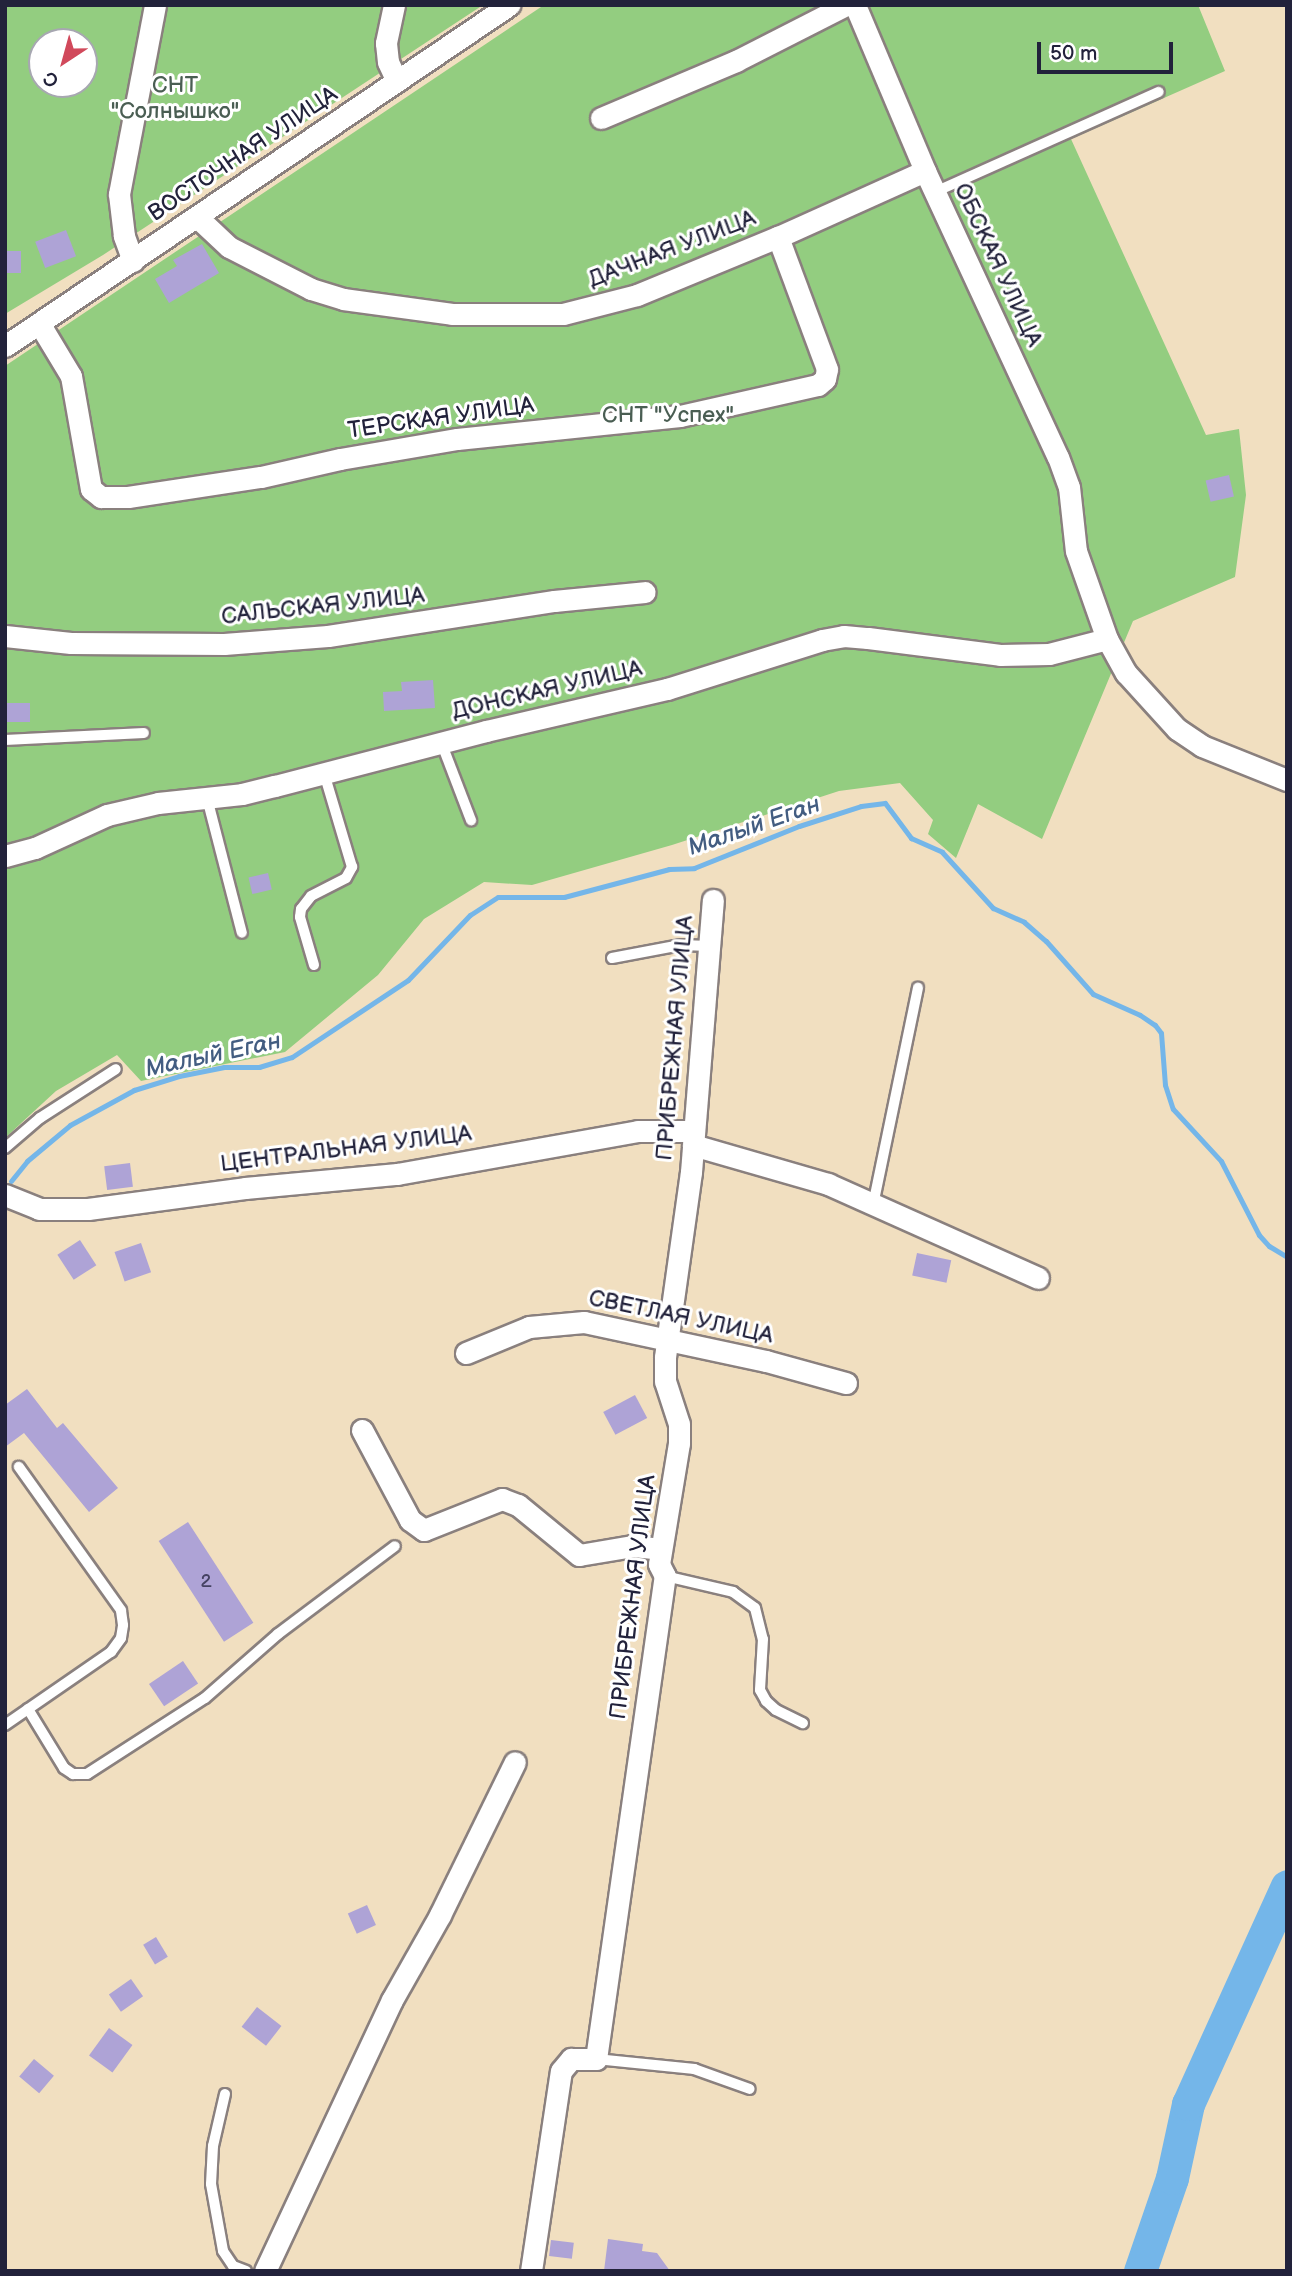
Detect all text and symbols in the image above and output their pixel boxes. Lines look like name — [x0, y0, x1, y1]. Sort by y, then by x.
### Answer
north arrow — [28, 28, 98, 98]
scale bar — [1040, 28, 1176, 72]
text: 50 m — [1050, 41, 1097, 66]
text: С — [39, 66, 64, 92]
park label: СНТ "Солнышко" — [111, 71, 239, 125]
street label: ВОСТОЧНАЯ УЛИЦА — [143, 81, 343, 227]
street label: ОБСКАЯ УЛИЦА — [948, 179, 1048, 351]
street label: ДАЧНАЯ УЛИЦА — [584, 204, 760, 294]
street label: ТЕРСКАЯ УЛИЦА — [346, 391, 536, 445]
park label: СНТ "Успех" — [602, 401, 734, 429]
street label: САЛЬСКАЯ УЛИЦА — [220, 582, 426, 630]
street label: ДОНСКАЯ УЛИЦА — [449, 655, 645, 725]
water label: Малый Еган — [684, 790, 824, 862]
street label: ПРИБРЕЖНАЯ УЛИЦА — [651, 914, 699, 1162]
water label: Малый Еган — [142, 1027, 284, 1083]
street label: ЦЕНТРАЛЬНАЯ УЛИЦА — [219, 1120, 473, 1178]
street label: СВЕТЛАЯ УЛИЦА — [586, 1284, 776, 1350]
street label: ПРИБРЕЖНАЯ УЛИЦА — [604, 1473, 662, 1721]
house number: 2 — [200, 1571, 212, 1593]

